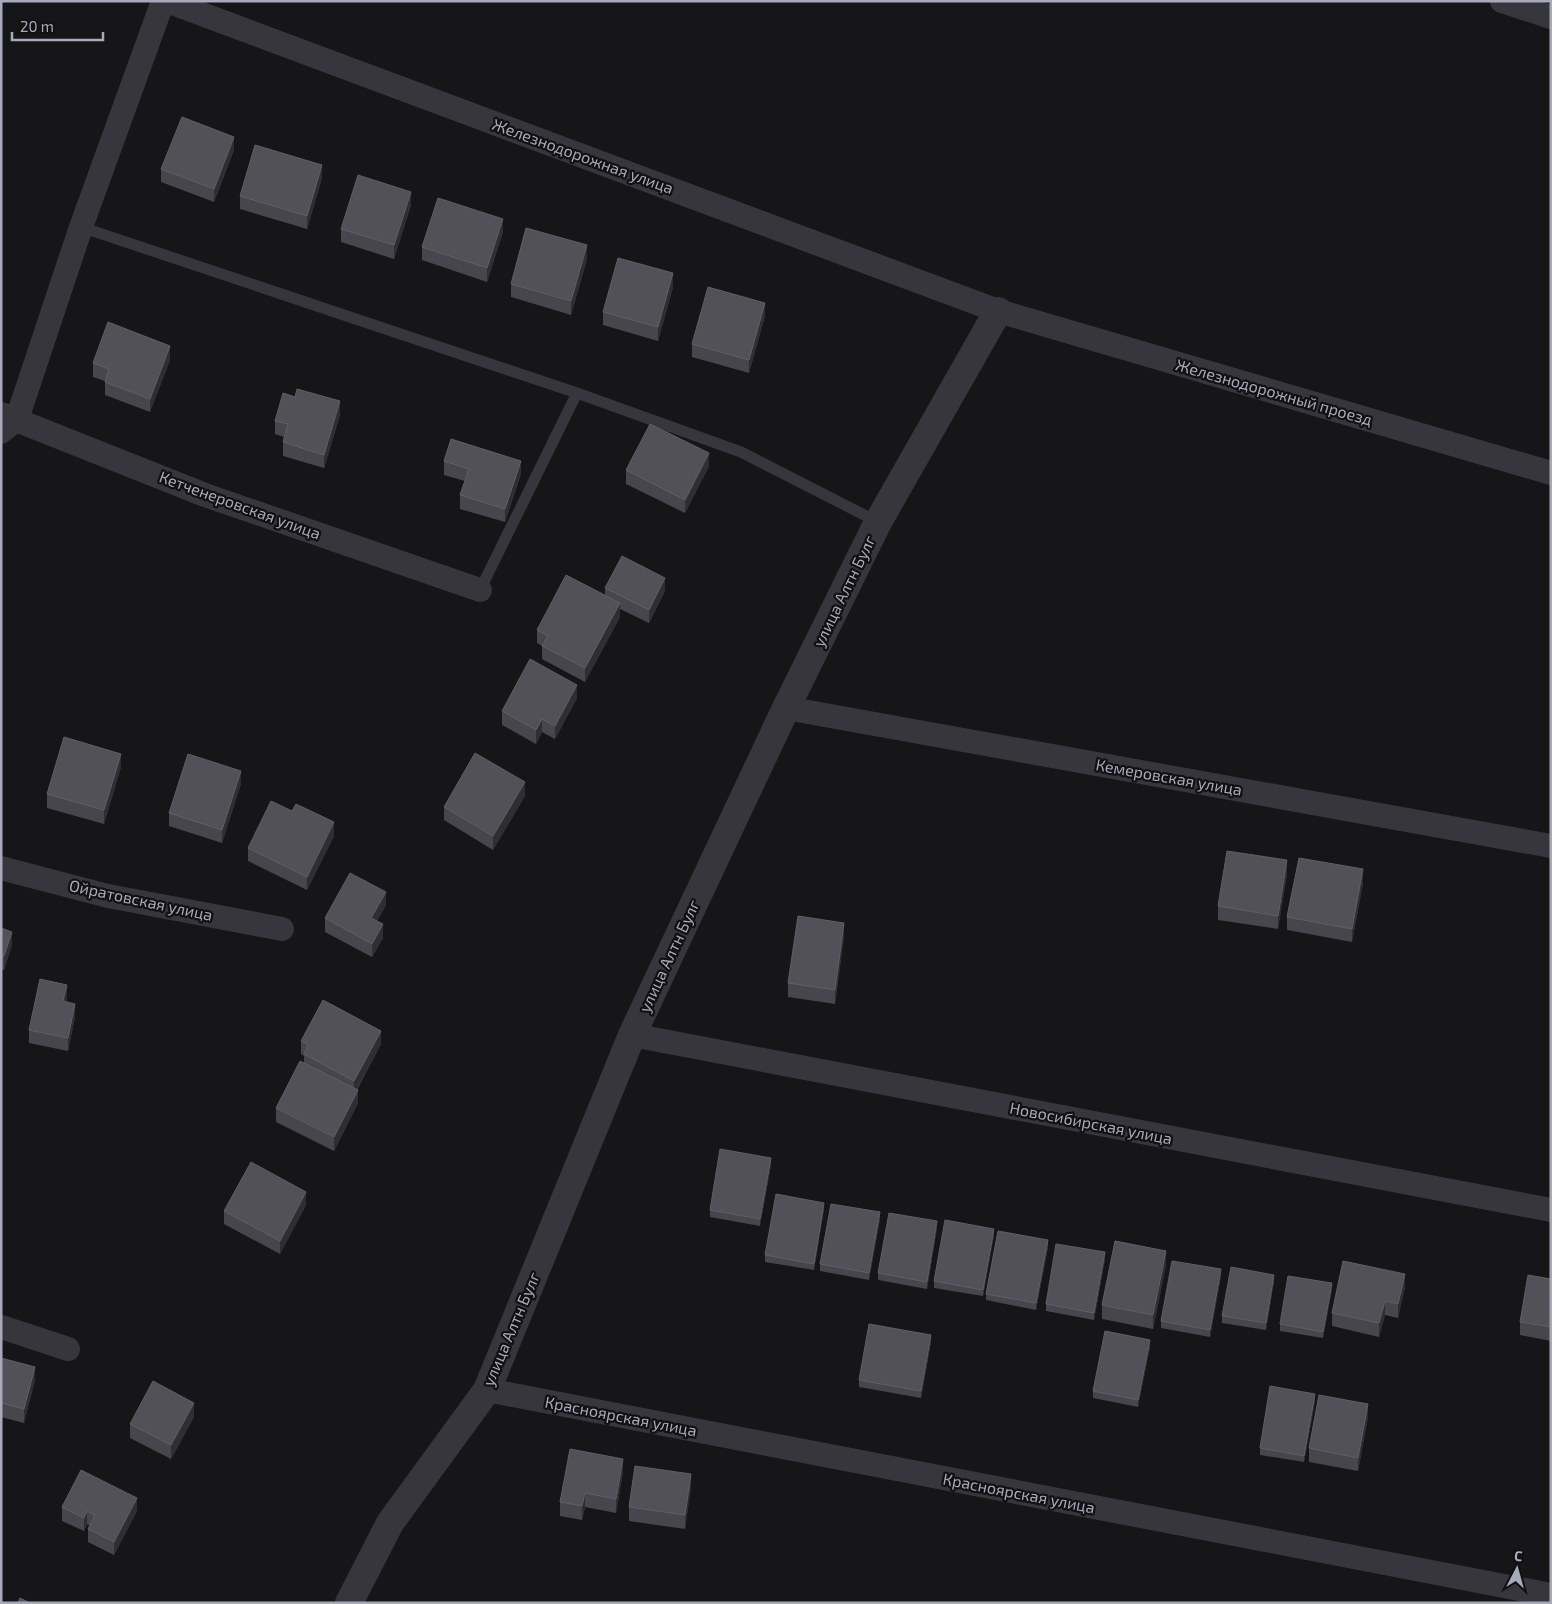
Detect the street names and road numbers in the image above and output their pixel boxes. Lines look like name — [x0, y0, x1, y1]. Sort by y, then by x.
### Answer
street label: Железнодорожная улица — [490, 114, 676, 198]
street label: Железнодорожный проезд — [1174, 354, 1375, 429]
street label: Кетченеровская улица — [157, 466, 323, 544]
street label: улица Алтн Булг — [808, 531, 880, 650]
street label: Кемеровская улица — [1094, 754, 1244, 800]
street label: Ойратовская улица — [67, 875, 215, 925]
street label: улица Алтн Булг — [634, 896, 704, 1015]
street label: Новосибирская улица — [1008, 1097, 1174, 1149]
street label: улица Алтн Булг — [478, 1268, 544, 1389]
street label: Красноярская улица — [543, 1391, 699, 1441]
street label: Красноярская улица — [941, 1468, 1097, 1518]

